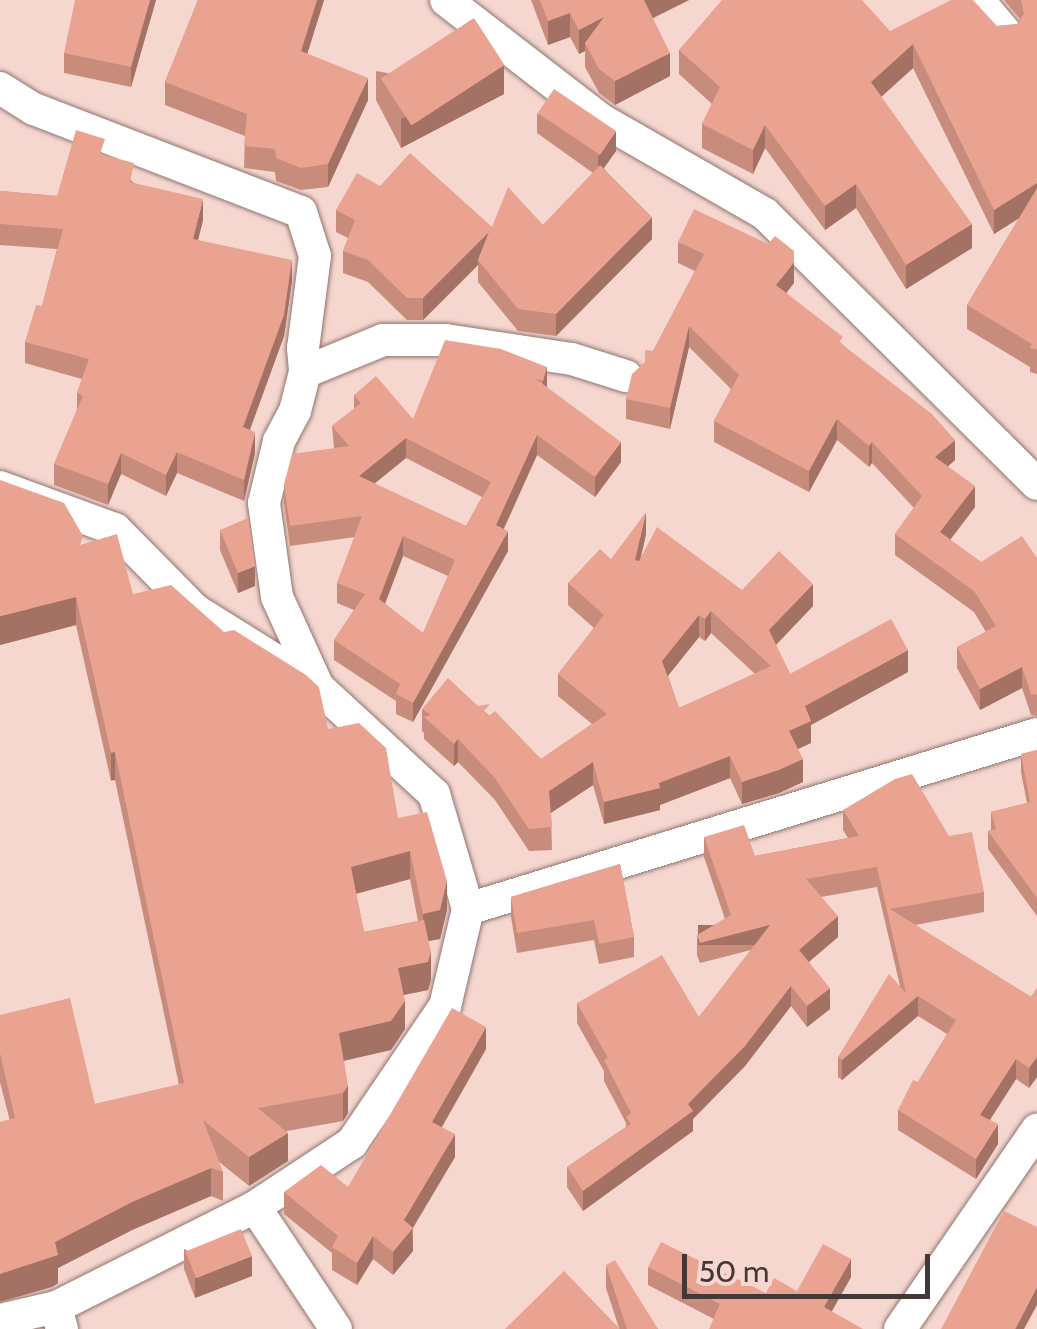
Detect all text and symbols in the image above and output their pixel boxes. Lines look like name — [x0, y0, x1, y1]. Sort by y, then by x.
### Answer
scale bar — [687, 1234, 934, 1296]
text: 50 m — [699, 1253, 769, 1290]

